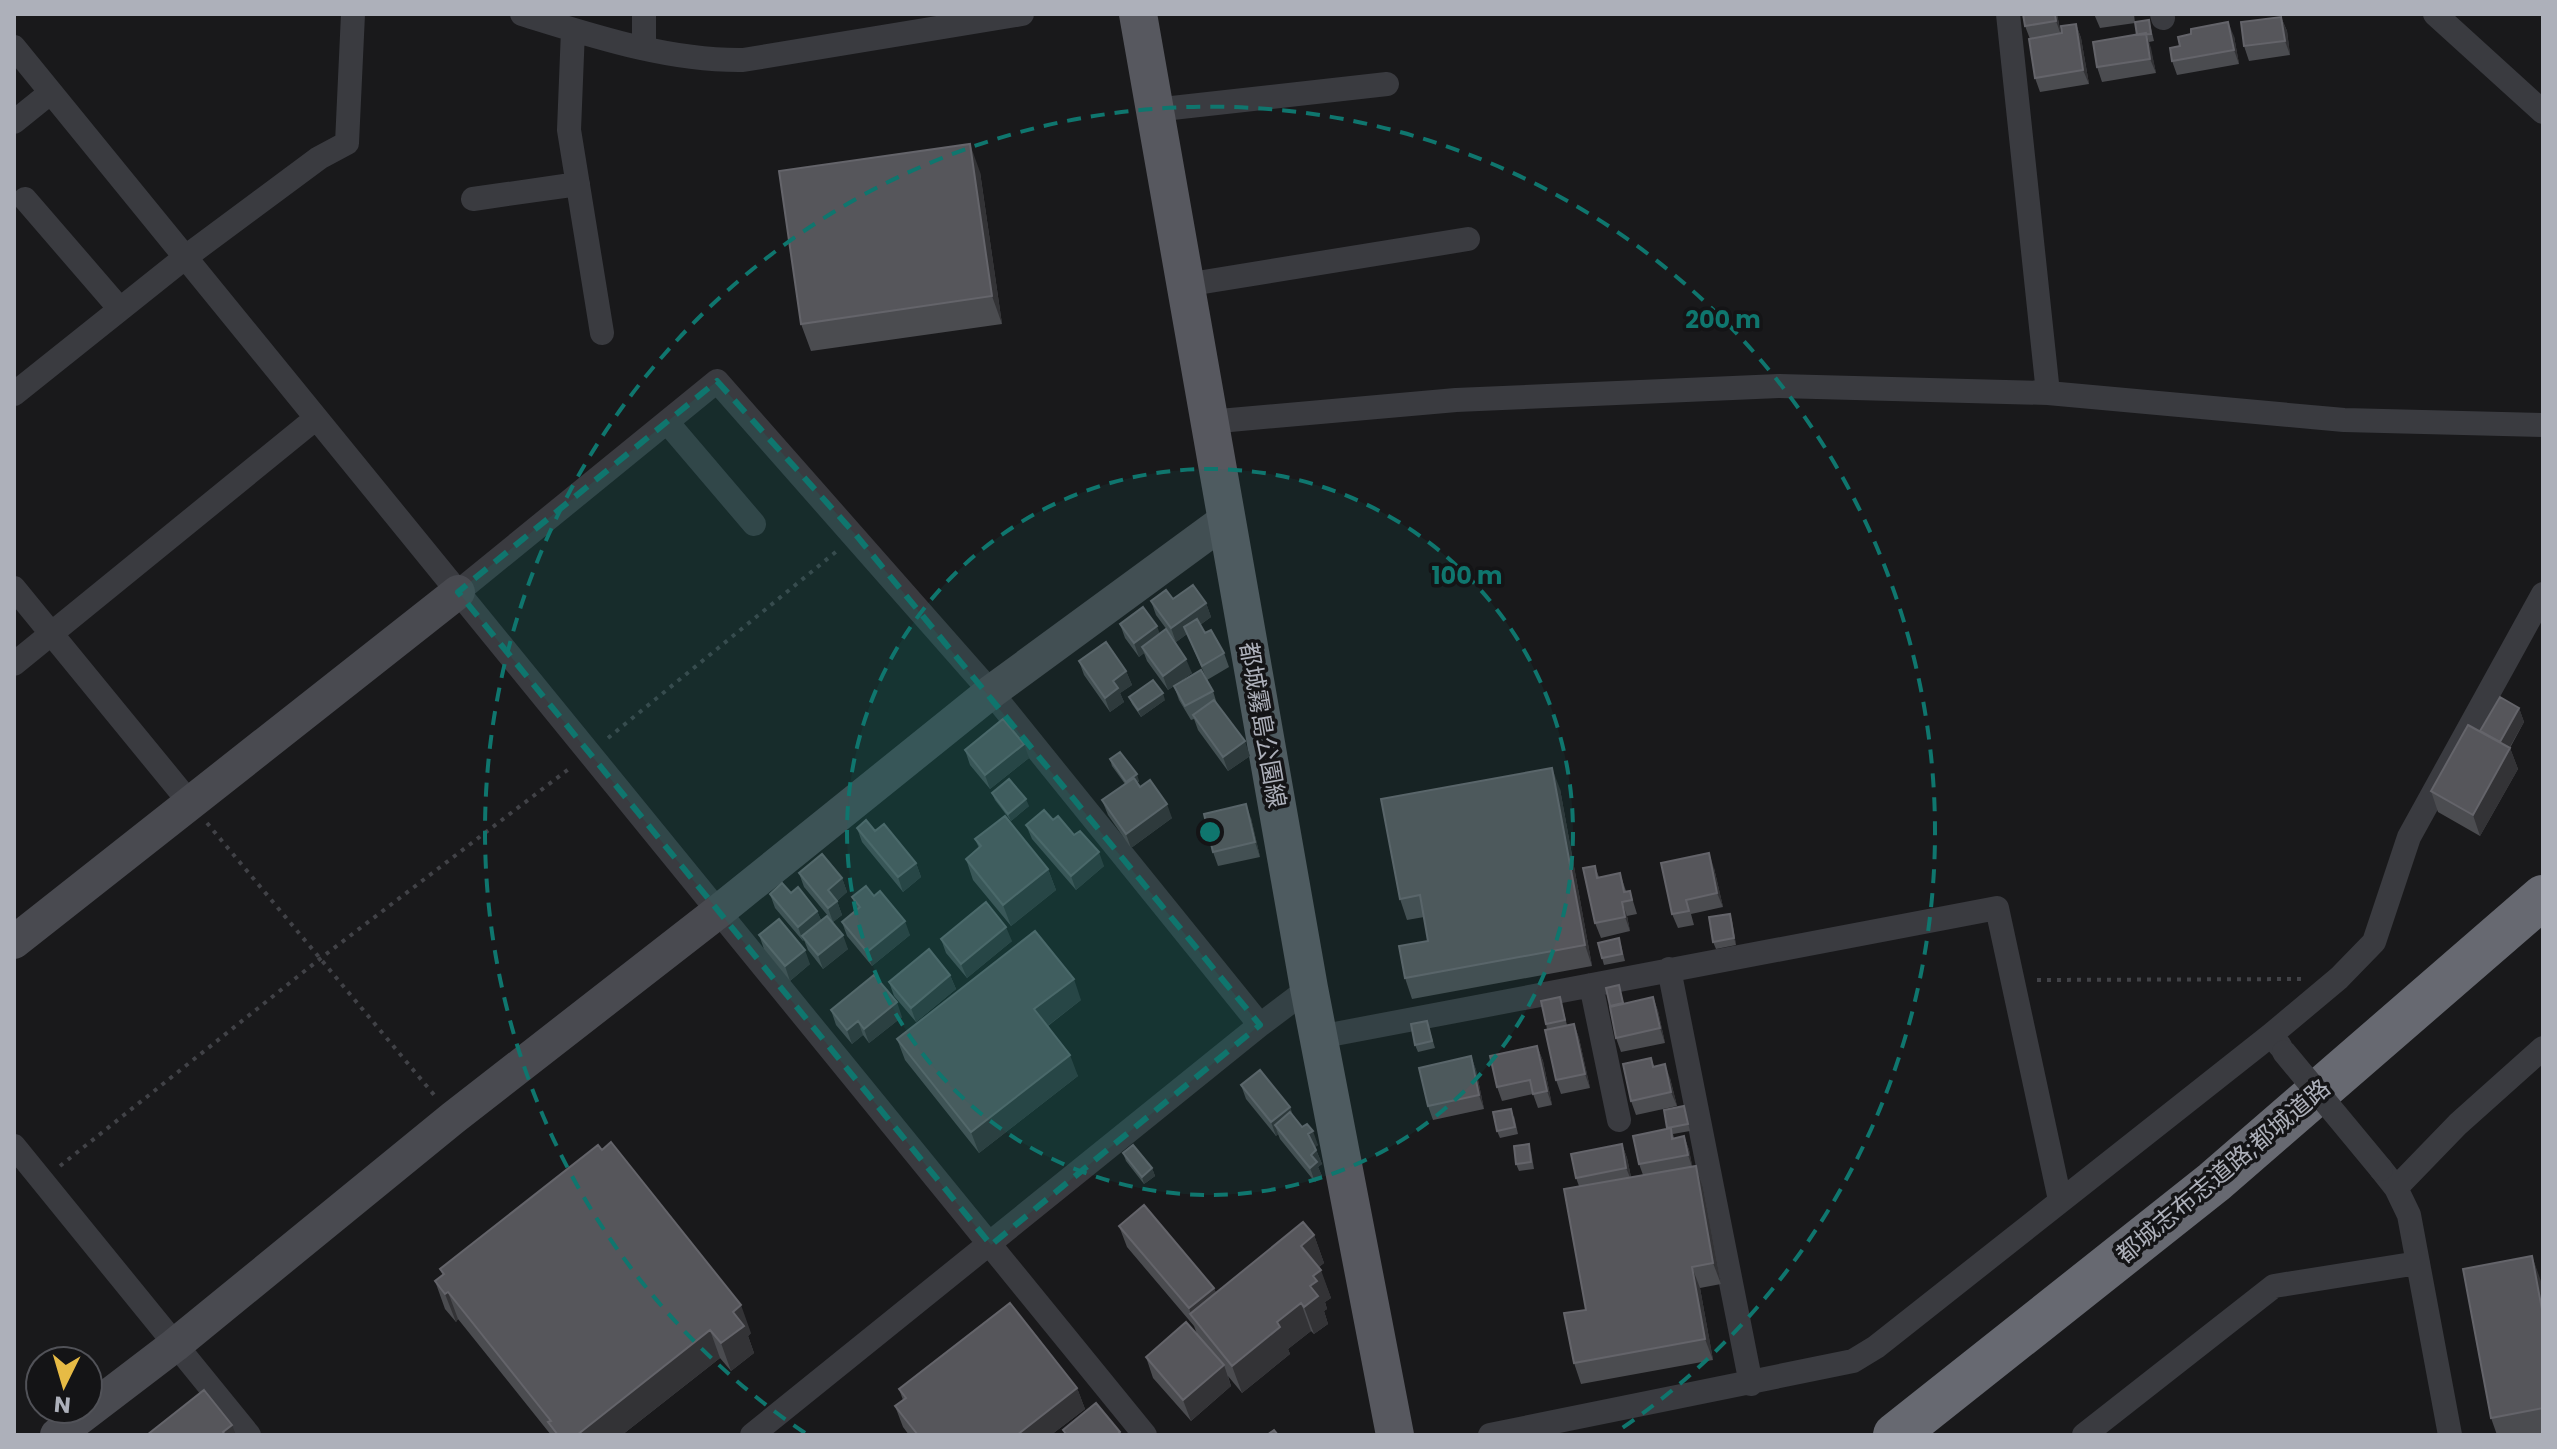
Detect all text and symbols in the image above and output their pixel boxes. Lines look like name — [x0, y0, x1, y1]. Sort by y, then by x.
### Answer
text: 200 m — [1685, 303, 1761, 336]
text: 100 m — [1432, 559, 1502, 592]
street label: 都城霧島公園線 — [1232, 639, 1294, 811]
centre of rings — [1196, 818, 1224, 846]
street label: 都城志布志道路;都城道路 — [2109, 1071, 2337, 1271]
north arrow — [24, 1345, 104, 1425]
text: N — [53, 1388, 72, 1421]

